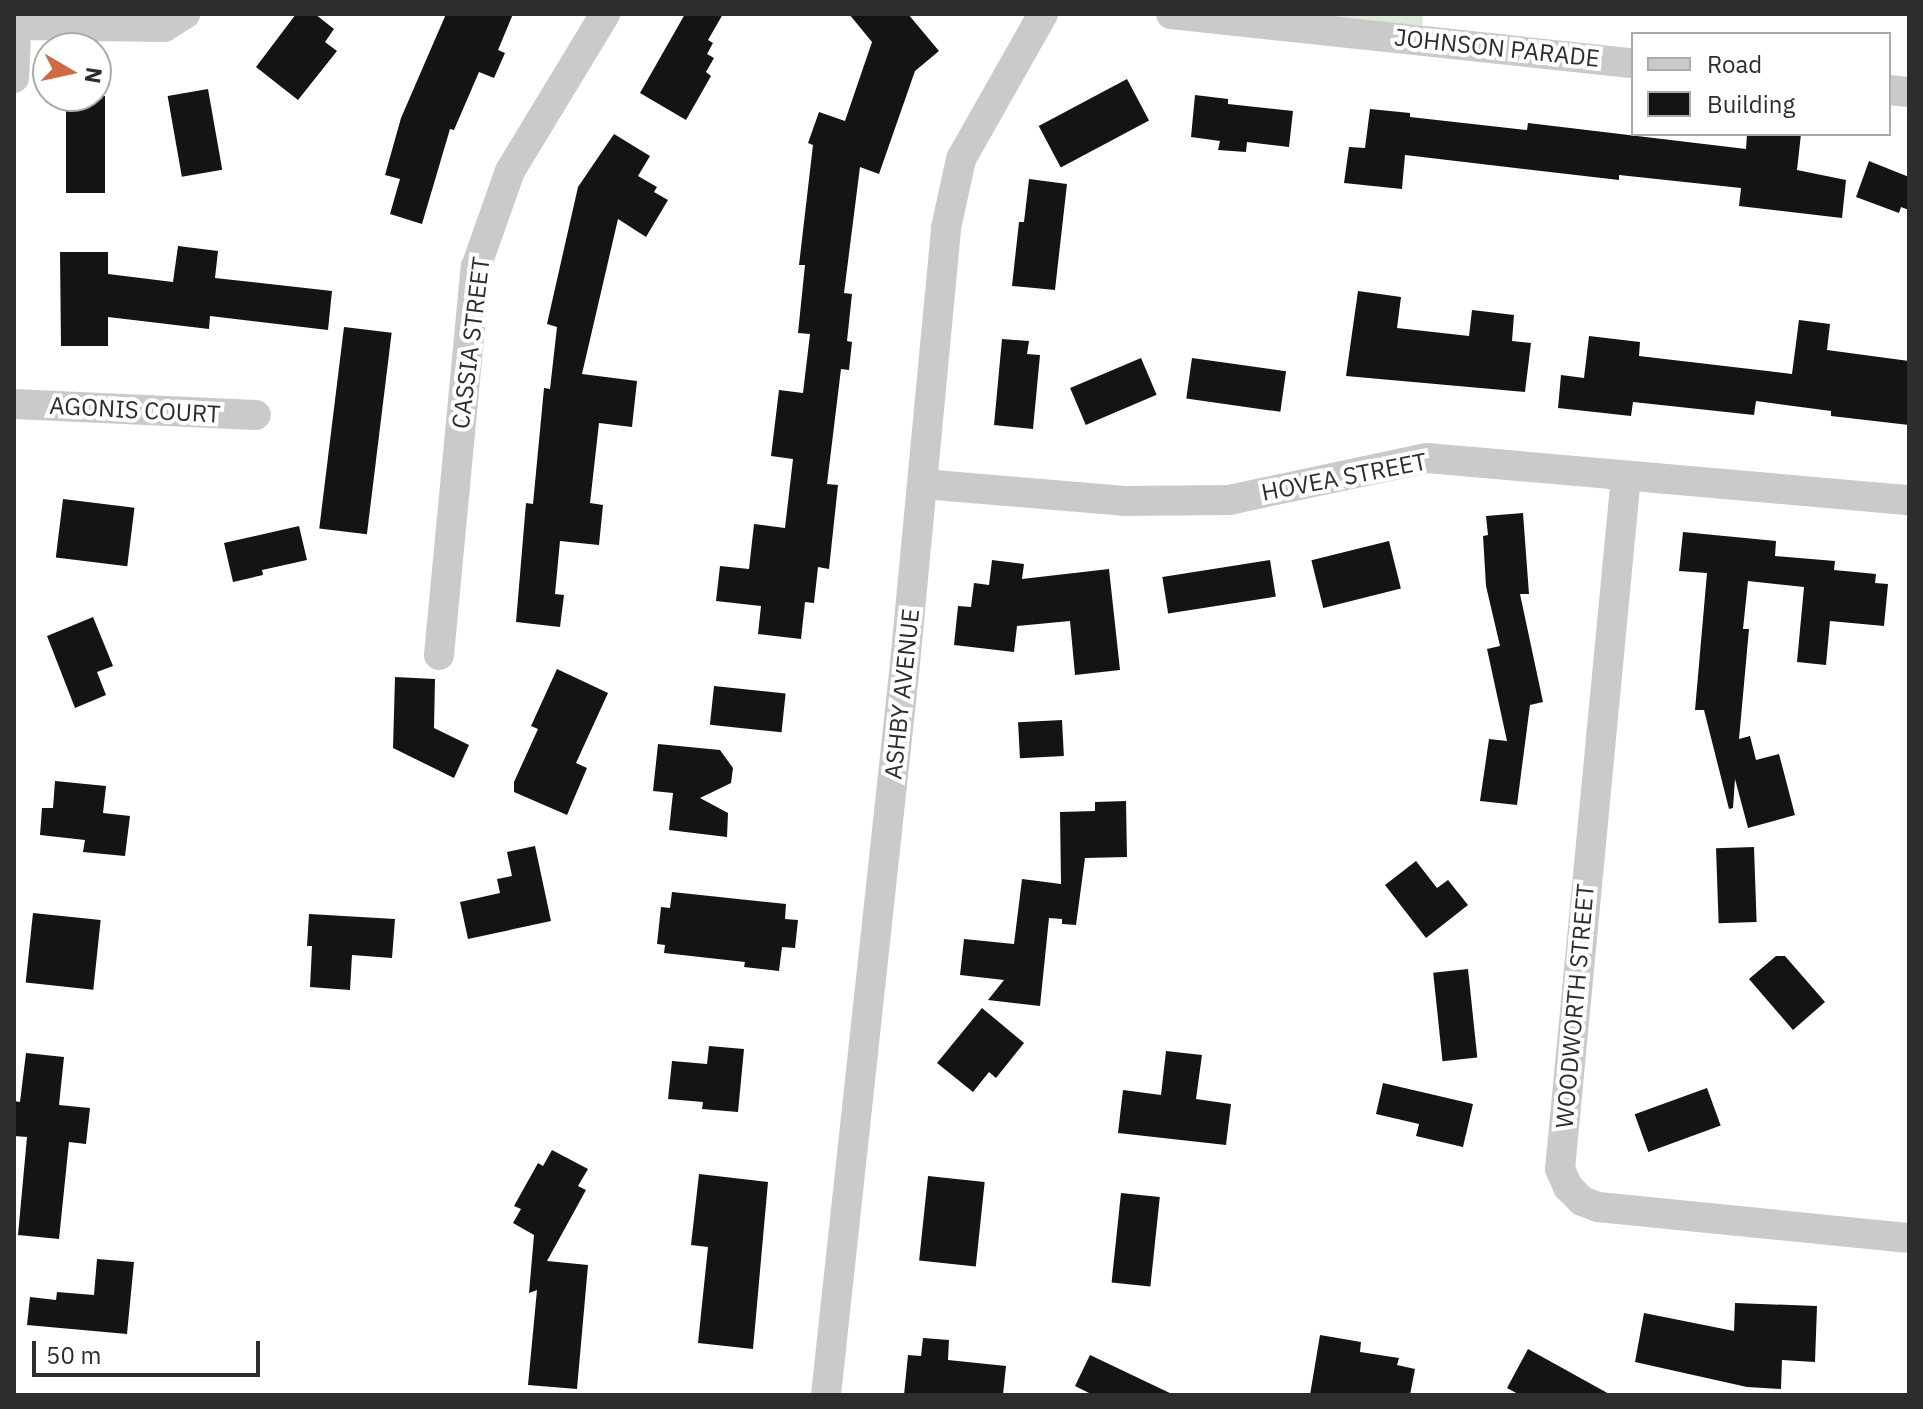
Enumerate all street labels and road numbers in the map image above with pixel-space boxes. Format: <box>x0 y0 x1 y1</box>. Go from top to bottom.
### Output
street label: JOHNSON PARADE <box>1393 23 1601 73</box>
street label: CASSIA STREET <box>446 255 496 431</box>
street label: AGONIS COURT <box>49 391 221 429</box>
street label: HOVEA STREET <box>1259 447 1429 507</box>
street label: ASHBY AVENUE <box>879 607 925 781</box>
street label: WOODWORTH STREET <box>1550 883 1600 1129</box>

